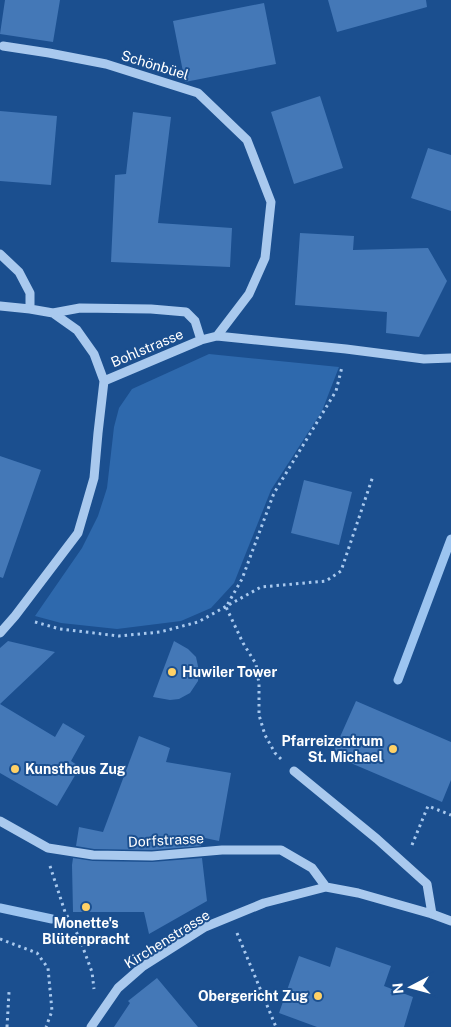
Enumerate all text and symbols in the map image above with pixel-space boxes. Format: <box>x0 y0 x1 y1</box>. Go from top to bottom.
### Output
street label: Schönbüel <box>119 47 191 83</box>
street label: Bohlstrasse <box>109 326 186 370</box>
place label: Huwiler Tower <box>182 664 277 680</box>
marker: Huwiler Tower <box>166 666 178 678</box>
place label: Pfarreizentrum St. Michael <box>281 733 383 765</box>
marker: Pfarreizentrum St. Michael <box>387 743 399 755</box>
place label: Kunsthaus Zug <box>25 761 126 777</box>
marker: Kunsthaus Zug <box>9 763 21 775</box>
street label: Dorfstrasse <box>128 830 204 850</box>
marker: Monette's Blütenpracht <box>80 901 92 913</box>
street label: Kirchenstrasse <box>121 906 213 972</box>
place label: Monette's Blütenpracht <box>42 915 130 947</box>
north arrow <box>386 962 436 1012</box>
text: N <box>390 982 407 995</box>
place label: Obergericht Zug <box>198 988 308 1004</box>
marker: Obergericht Zug <box>312 990 324 1002</box>

